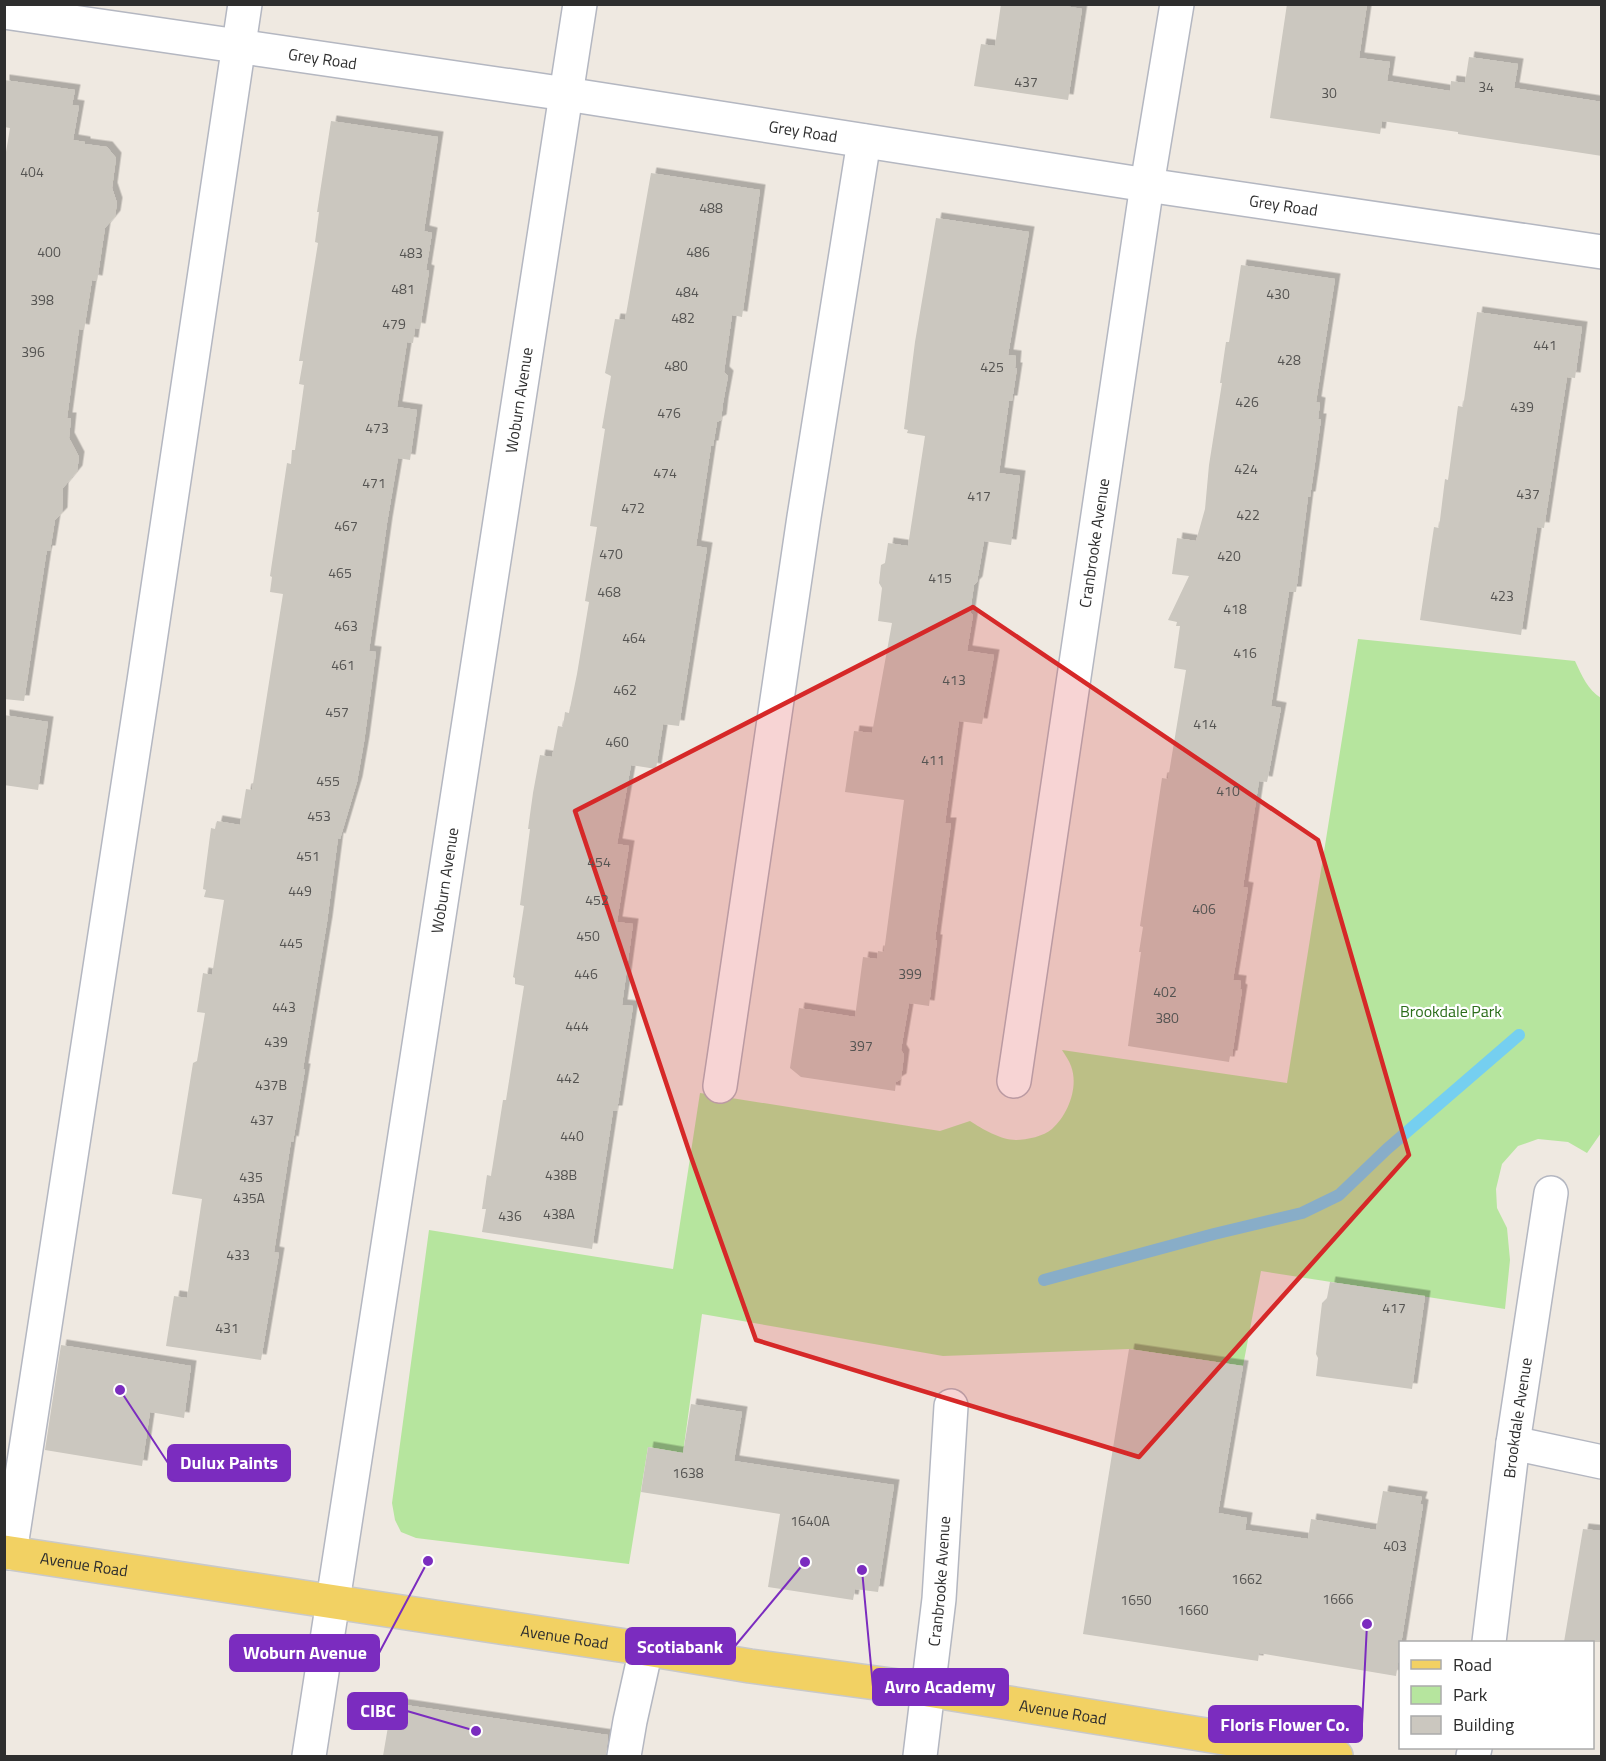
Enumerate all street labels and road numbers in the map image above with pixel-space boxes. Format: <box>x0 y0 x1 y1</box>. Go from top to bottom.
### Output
street label: Grey Road <box>287 42 359 75</box>
street label: Grey Road <box>767 114 839 148</box>
street label: Grey Road <box>1248 188 1319 222</box>
street label: Woburn Avenue <box>499 345 539 455</box>
street label: Cranbrooke Avenue <box>1072 476 1115 609</box>
street label: Woburn Avenue <box>424 826 464 935</box>
street label: Brookdale Avenue <box>1497 1356 1538 1479</box>
street label: Cranbrooke Avenue <box>921 1515 956 1648</box>
street label: Avenue Road <box>39 1546 130 1583</box>
street label: Avenue Road <box>519 1618 610 1655</box>
street label: Avenue Road <box>1017 1693 1108 1731</box>

